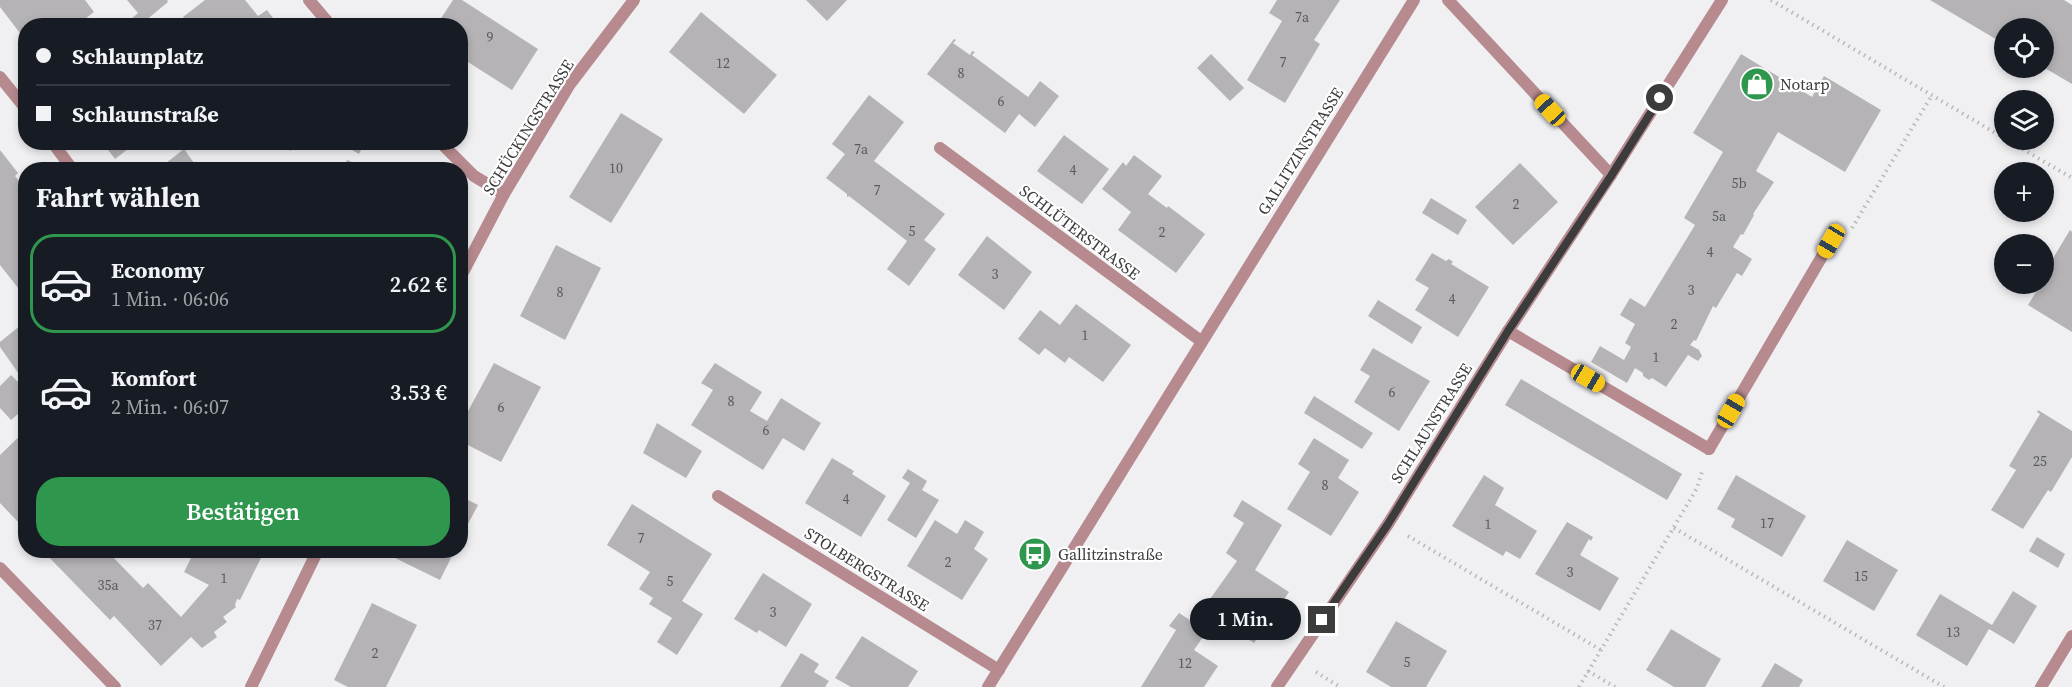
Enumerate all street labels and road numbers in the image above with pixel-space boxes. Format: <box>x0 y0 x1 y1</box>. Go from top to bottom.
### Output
street label: SCHÜCKINGSTRASSE <box>477 55 579 199</box>
street label: GALLITZINSTRASSE <box>1252 83 1348 219</box>
street label: SCHLÜTERSTRASSE <box>1015 179 1145 285</box>
street label: SCHLAUNSTRASSE <box>1385 359 1477 487</box>
street label: STOLBERGSTRASSE <box>801 522 934 616</box>

